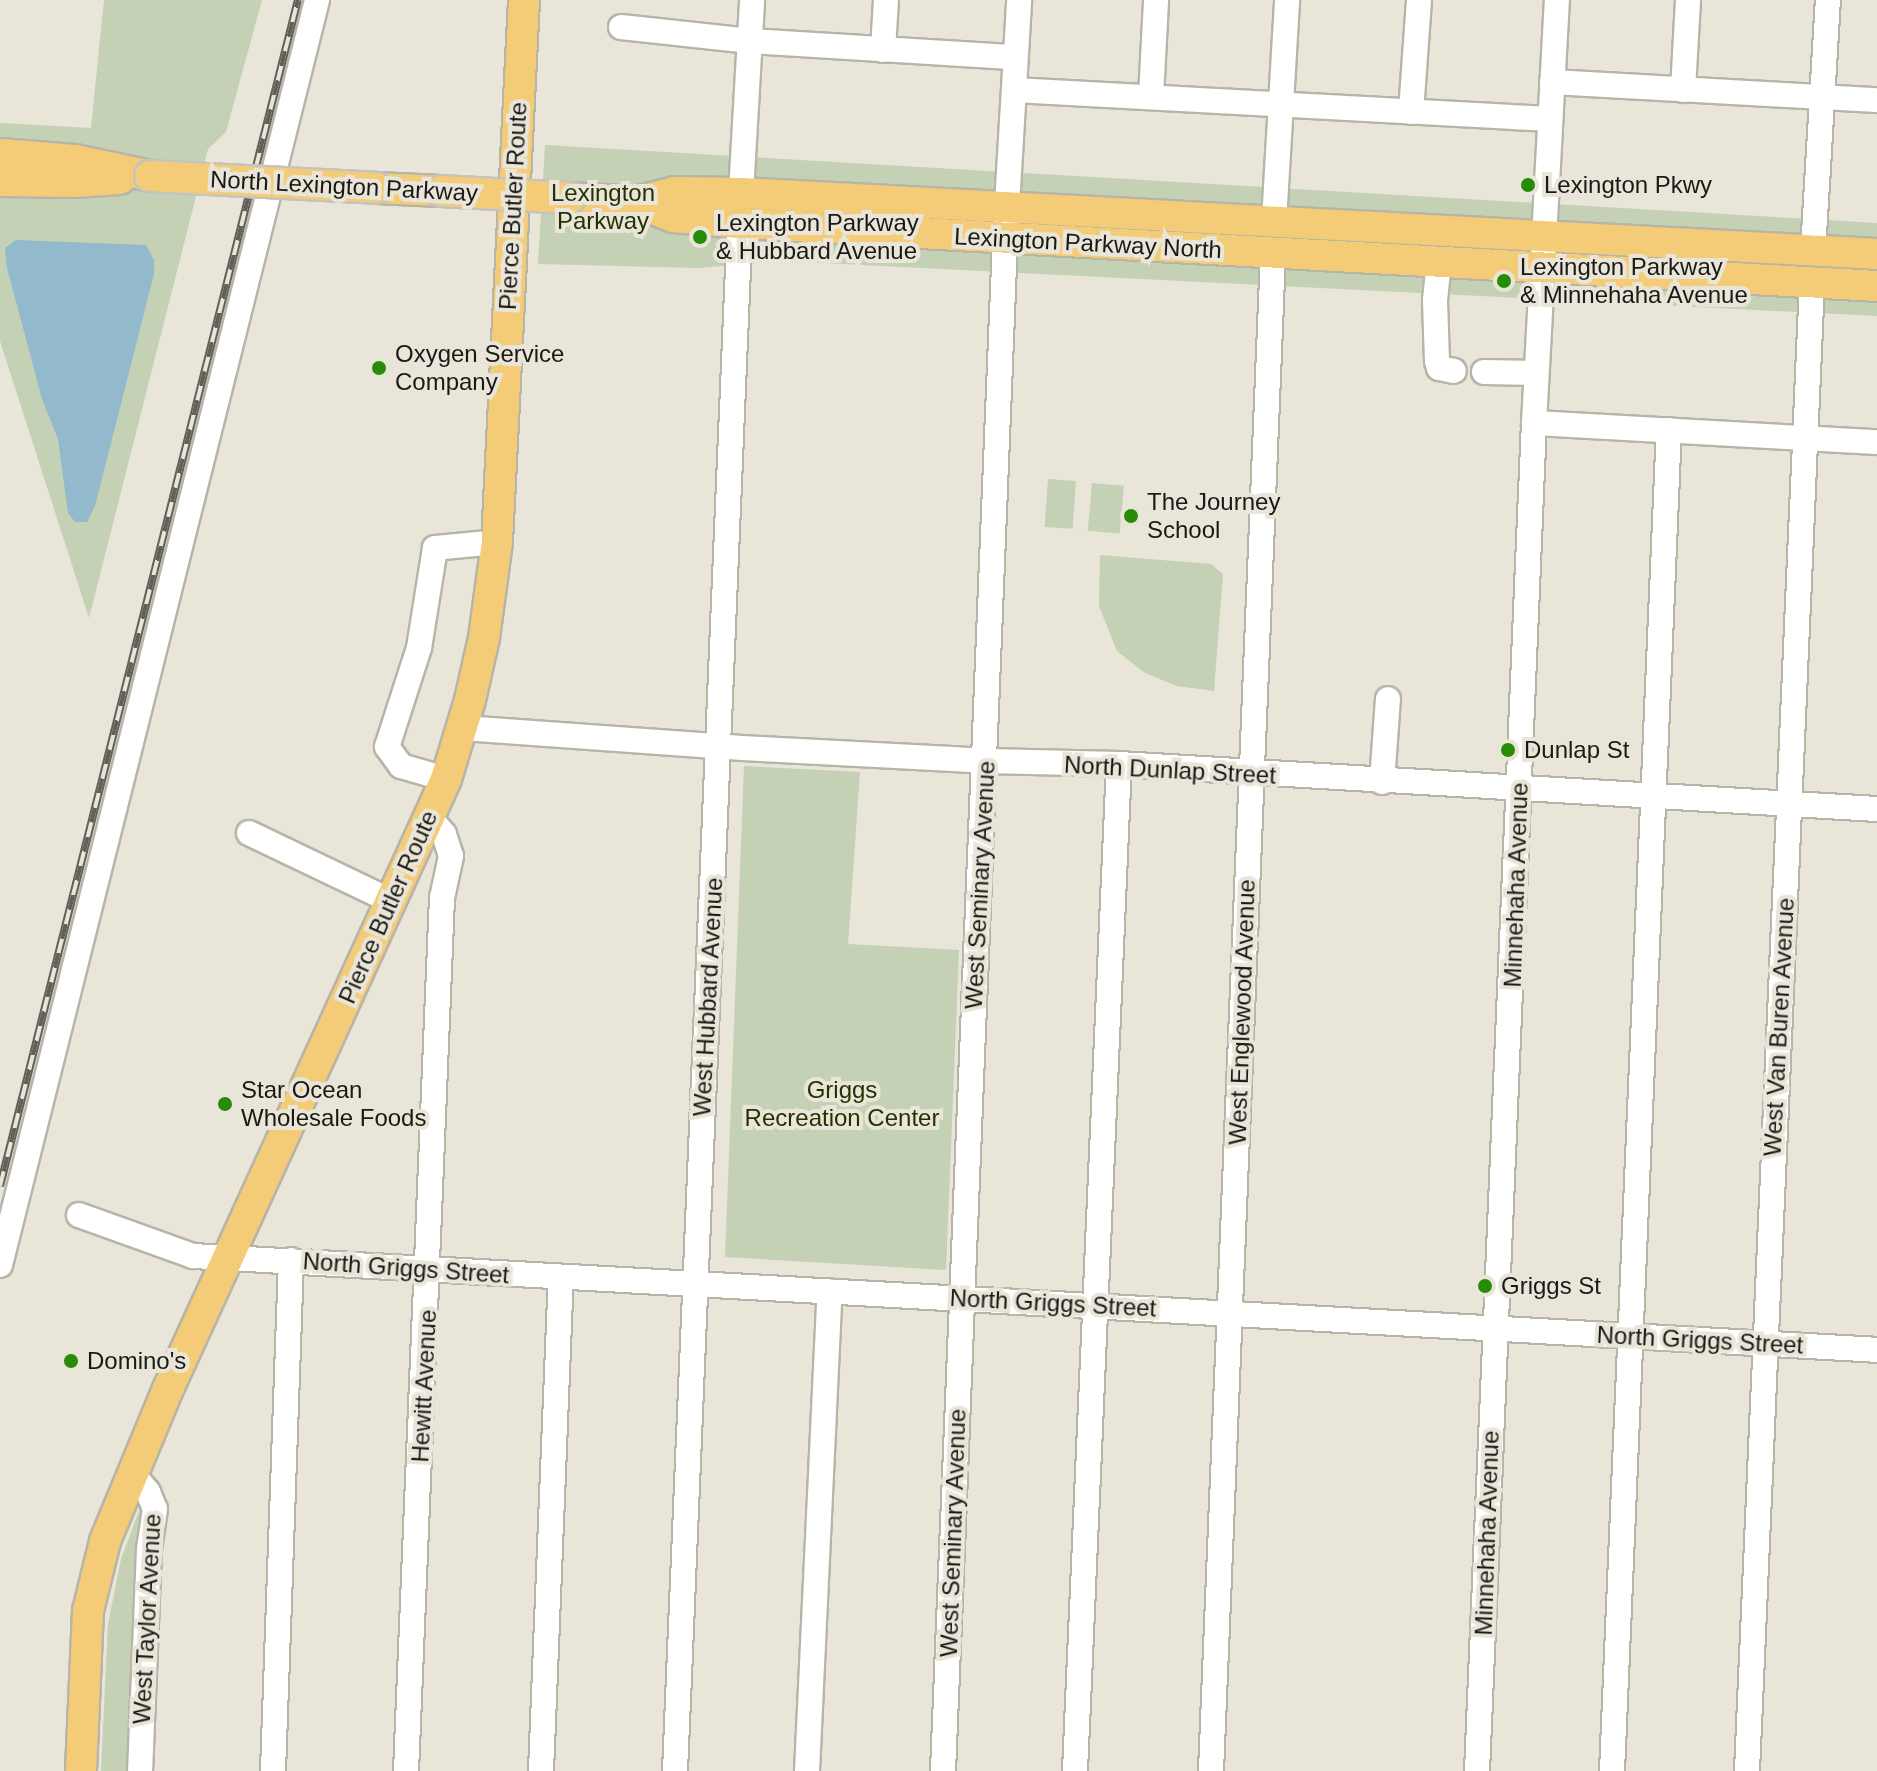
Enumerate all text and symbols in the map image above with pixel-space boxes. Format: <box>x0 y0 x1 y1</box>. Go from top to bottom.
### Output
street label: Pierce Butler Route <box>493 101 533 311</box>
street label: North Lexington Parkway <box>209 165 479 207</box>
place label: Lexington Pkwy <box>1544 171 1712 199</box>
marker: Lexington Pkwy <box>1519 176 1537 194</box>
park label: Lexington Parkway <box>551 179 655 235</box>
place label: Lexington Parkway & Hubbard Avenue <box>716 209 919 265</box>
street label: Lexington Parkway North <box>953 222 1223 264</box>
marker: Lexington Parkway & Hubbard Avenue <box>691 228 709 246</box>
place label: Lexington Parkway & Minnehaha Avenue <box>1520 253 1749 309</box>
marker: Lexington Parkway & Minnehaha Avenue <box>1495 272 1513 290</box>
place label: Oxygen Service Company <box>395 340 564 396</box>
marker: Oxygen Service Company <box>370 359 388 377</box>
place label: The Journey School <box>1147 488 1280 544</box>
marker: The Journey School <box>1122 507 1140 525</box>
place label: Dunlap St <box>1524 736 1629 764</box>
marker: Dunlap St <box>1499 741 1517 759</box>
street label: North Dunlap Street <box>1063 750 1277 790</box>
street label: West Seminary Avenue <box>959 759 1001 1011</box>
street label: Minnehaha Avenue <box>1498 781 1534 989</box>
street label: Pierce Butler Route <box>333 806 443 1008</box>
street label: West Hubbard Avenue <box>687 876 729 1118</box>
street label: West Englewood Avenue <box>1223 878 1261 1146</box>
street label: West Van Buren Avenue <box>1758 896 1800 1158</box>
place label: Star Ocean Wholesale Foods <box>241 1076 426 1132</box>
park label: Griggs Recreation Center <box>745 1076 939 1132</box>
marker: Star Ocean Wholesale Foods <box>216 1095 234 1113</box>
street label: North Griggs Street <box>302 1246 510 1290</box>
place label: Griggs St <box>1501 1272 1601 1300</box>
marker: Griggs St <box>1476 1277 1494 1295</box>
street label: North Griggs Street <box>949 1283 1157 1323</box>
street label: Hewitt Avenue <box>406 1308 442 1464</box>
street label: North Griggs Street <box>1596 1320 1804 1360</box>
place label: Domino's <box>87 1347 186 1375</box>
marker: Domino's <box>62 1352 80 1370</box>
street label: West Seminary Avenue <box>934 1408 972 1658</box>
street label: Minnehaha Avenue <box>1469 1429 1505 1637</box>
street label: West Taylor Avenue <box>127 1512 167 1726</box>

